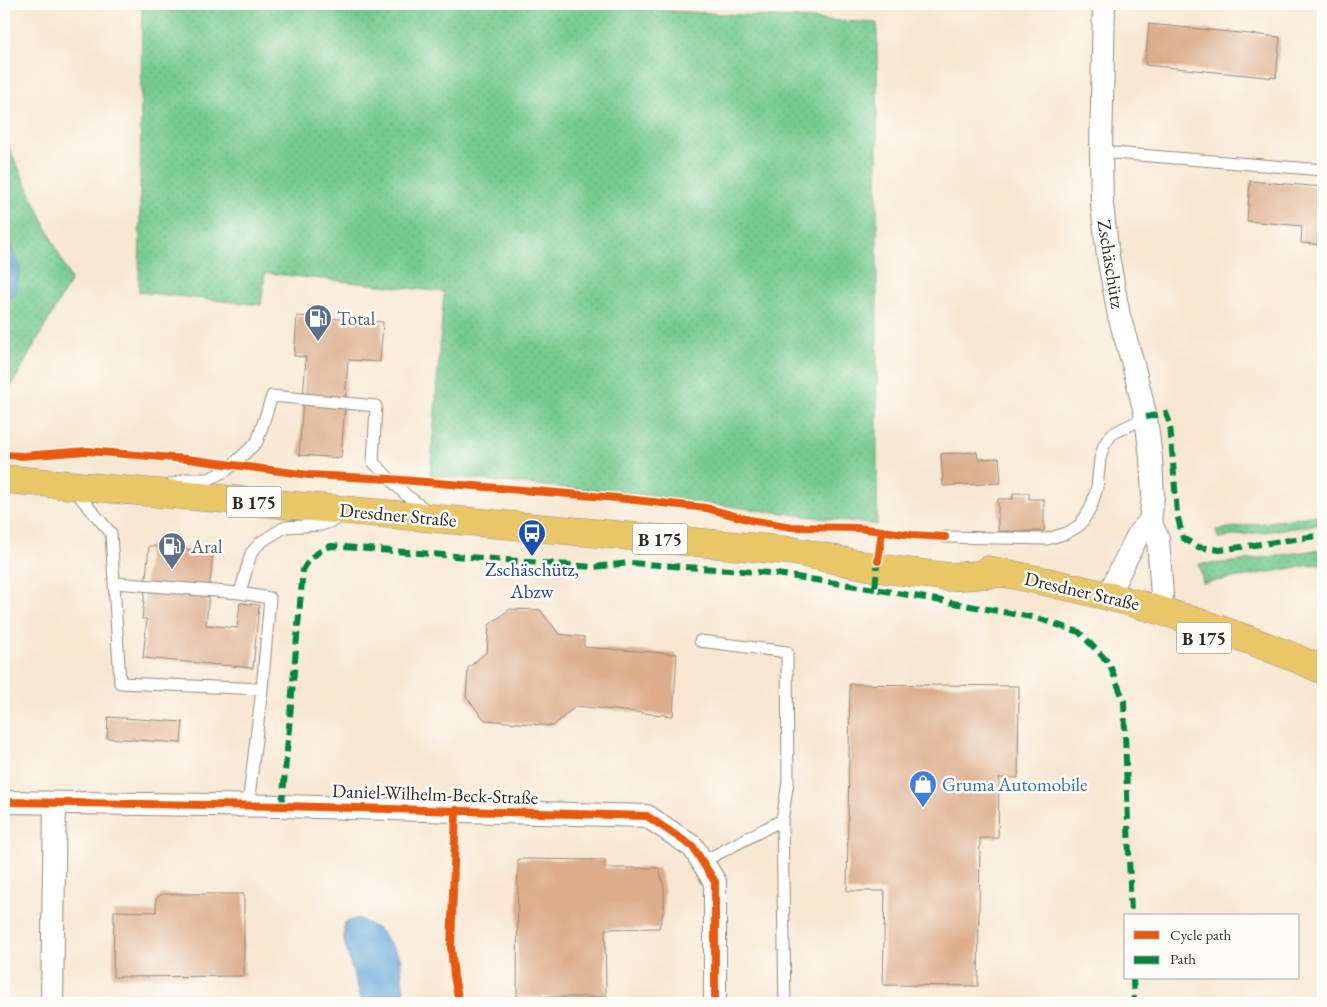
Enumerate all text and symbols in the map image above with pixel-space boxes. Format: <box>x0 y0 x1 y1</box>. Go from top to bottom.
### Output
street label: Zschäschütz <box>1092 218 1130 311</box>
fuel station icon: Total <box>303 303 333 342</box>
place label: Total <box>337 306 376 331</box>
road number: B 175 <box>226 487 282 518</box>
street label: Dresdner Straße <box>339 497 457 533</box>
bus stop icon: Zschäschütz, Abzw <box>517 518 547 557</box>
road number: B 175 <box>632 524 688 554</box>
fuel station icon: Aral <box>157 531 187 570</box>
place label: Aral <box>190 534 223 559</box>
place label: Zschäschütz, Abzw <box>485 557 579 604</box>
street label: Dresdner Straße <box>1022 566 1142 616</box>
road number: B 175 <box>1176 622 1232 654</box>
shop icon: Gruma Automobile <box>908 769 938 808</box>
place label: Gruma Automobile <box>942 772 1088 797</box>
street label: Daniel-Wilhelm-Beck-Straße <box>331 778 539 810</box>
legend <box>1124 914 1300 980</box>
text: Cycle path <box>1170 925 1232 944</box>
text: Path <box>1170 949 1196 968</box>

